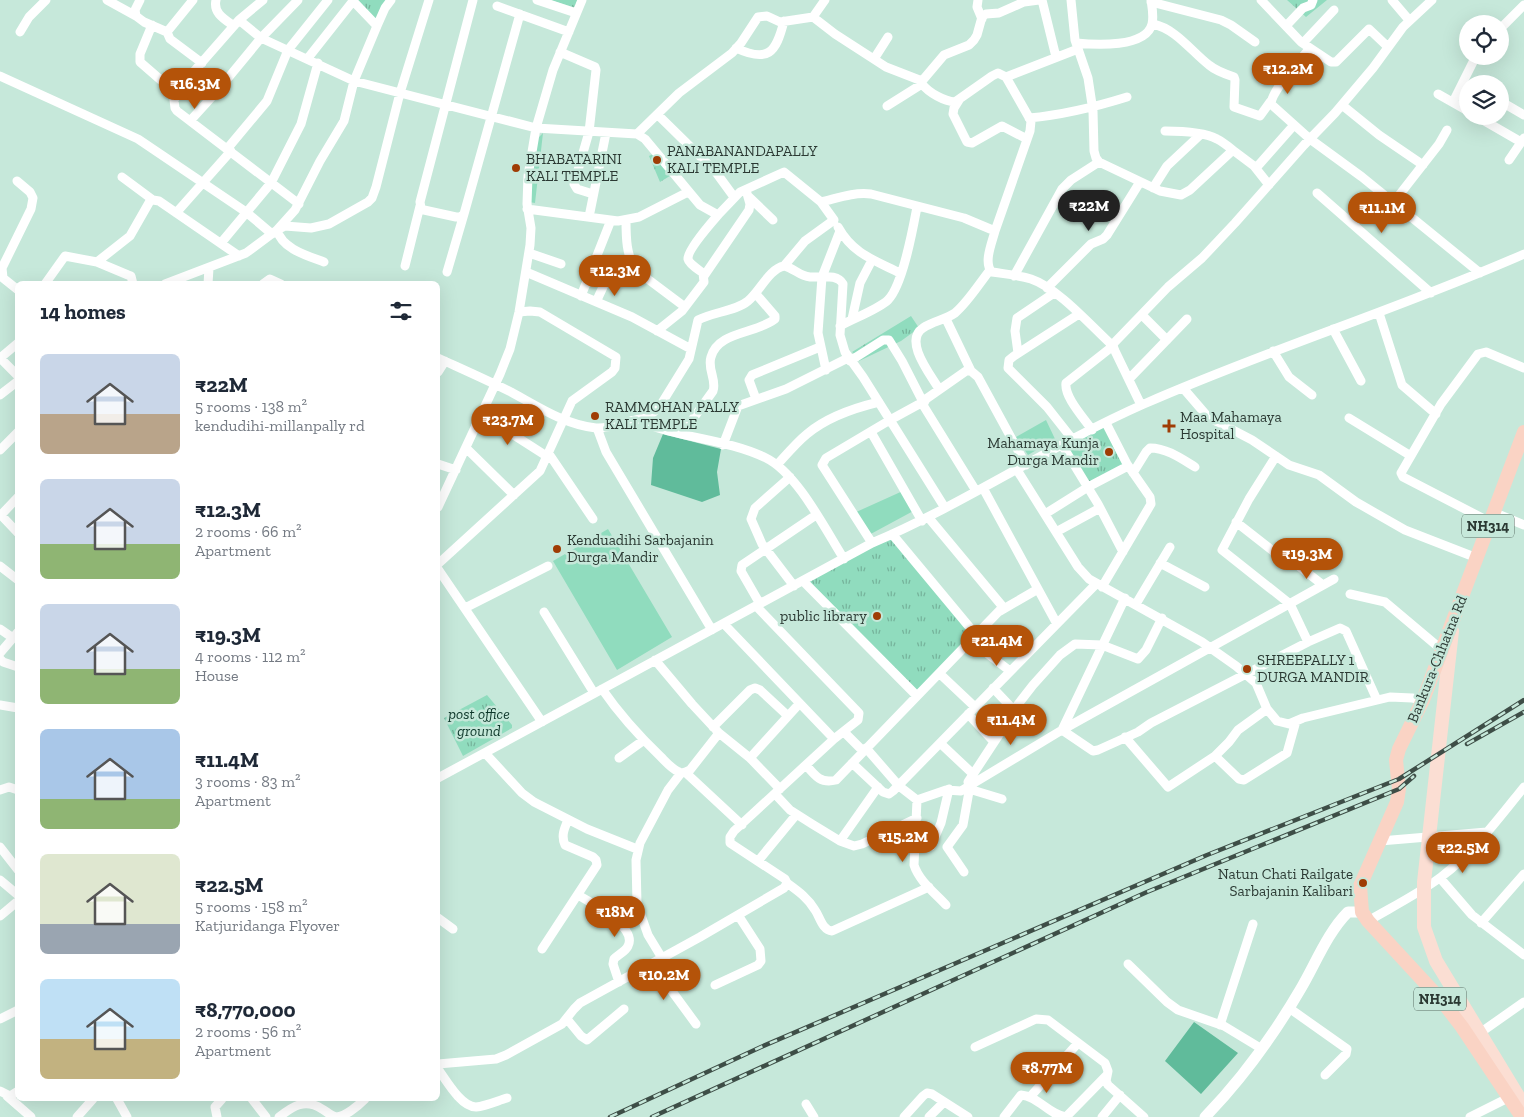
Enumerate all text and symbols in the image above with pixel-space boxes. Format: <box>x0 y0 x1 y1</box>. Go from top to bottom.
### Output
map controls <box>1459 15 1509 125</box>
button: locate <box>1459 15 1509 65</box>
pin: ₹12.2M <box>1247 52 1329 95</box>
text: ₹12.2M <box>1263 59 1313 78</box>
pin: ₹16.3M <box>154 68 236 110</box>
text: ₹16.3M <box>170 74 220 93</box>
button: layers <box>1459 75 1509 125</box>
place label: PANABANANDAPALLY KALI TEMPLE <box>667 142 818 177</box>
place label: BHABATARINI KALI TEMPLE <box>526 150 622 185</box>
marker: PANABANANDAPALLY KALI TEMPLE <box>651 154 663 166</box>
marker: BHABATARINI KALI TEMPLE <box>510 162 522 174</box>
pin: ₹22M <box>1059 190 1119 232</box>
pin: ₹11.1M <box>1341 192 1423 234</box>
text: ₹22M <box>1069 196 1109 215</box>
text: ₹11.1M <box>1359 198 1405 217</box>
pin: ₹12.3M <box>574 254 656 297</box>
text: ₹12.3M <box>590 261 640 280</box>
icon: filters <box>387 297 415 325</box>
text: 14 homes <box>40 299 126 324</box>
text: ₹22M <box>195 372 248 397</box>
icon: home <box>80 374 140 434</box>
text: 5 rooms · 138 m² <box>195 397 307 416</box>
place label: RAMMOHAN PALLY KALI TEMPLE <box>605 398 740 433</box>
pin: ₹23.7M <box>467 404 549 446</box>
place label: Maa Mahamaya Hospital <box>1180 408 1282 443</box>
text: ₹23.7M <box>482 410 534 429</box>
marker: RAMMOHAN PALLY KALI TEMPLE <box>589 410 601 422</box>
text: kendudihi-millanpally rd <box>195 416 365 435</box>
marker: Maa Mahamaya Hospital <box>1162 419 1176 433</box>
place label: Mahamaya Kunja Durga Mandir <box>987 434 1099 469</box>
marker: Mahamaya Kunja Durga Mandir <box>1103 446 1115 458</box>
text: ₹12.3M <box>195 497 261 522</box>
icon: home <box>80 499 140 559</box>
road number: NH314 <box>1462 514 1514 538</box>
text: 2 rooms · 66 m² <box>195 522 302 541</box>
place label: Kenduadihi Sarbajanin Durga Mandir <box>567 531 714 566</box>
pin: ₹19.3M <box>1266 538 1348 580</box>
text: Apartment <box>195 541 271 560</box>
marker: Kenduadihi Sarbajanin Durga Mandir <box>551 543 563 555</box>
text: ₹19.3M <box>1282 544 1332 563</box>
street label: Bankura-Chhatna Rd <box>1403 592 1471 725</box>
place label: public library <box>780 607 867 625</box>
marker: public library <box>871 610 883 622</box>
text: ₹19.3M <box>195 622 261 647</box>
icon: home <box>80 624 140 684</box>
pin: ₹21.4M <box>956 624 1038 667</box>
text: ₹21.4M <box>972 631 1022 650</box>
text: 4 rooms · 112 m² <box>195 647 306 666</box>
place label: SHREEPALLY 1 DURGA MANDIR <box>1257 651 1369 686</box>
marker: SHREEPALLY 1 DURGA MANDIR <box>1241 663 1253 675</box>
text: House <box>195 666 238 685</box>
pin: ₹11.4M <box>970 704 1052 746</box>
park label: post office ground <box>447 705 510 740</box>
text: ₹11.4M <box>987 710 1035 729</box>
text: ₹11.4M <box>195 747 259 772</box>
icon: home <box>80 749 140 809</box>
text: 3 rooms · 83 m² <box>195 772 301 791</box>
text: Apartment <box>195 791 271 810</box>
pin: ₹15.2M <box>862 820 944 863</box>
text: ₹15.2M <box>878 827 928 846</box>
pin: ₹22.5M <box>1422 832 1504 874</box>
text: ₹22.5M <box>1437 838 1489 857</box>
place label: Natun Chati Railgate Sarbajanin Kalibari <box>1218 865 1353 900</box>
text: ₹22.5M <box>195 872 264 897</box>
icon: home <box>80 874 140 934</box>
marker: Natun Chati Railgate Sarbajanin Kalibari <box>1357 877 1369 889</box>
pin: ₹18M <box>585 896 645 938</box>
text: 5 rooms · 158 m² <box>195 897 308 916</box>
text: ₹18M <box>596 902 634 921</box>
text: Katjuridanga Flyover <box>195 916 340 935</box>
pin: ₹10.2M <box>623 958 705 1001</box>
text: ₹10.2M <box>639 965 689 984</box>
road number: NH314 <box>1414 988 1466 1011</box>
text: ₹8,770,000 <box>195 997 296 1022</box>
icon: home <box>80 999 140 1059</box>
text: 2 rooms · 56 m² <box>195 1022 301 1041</box>
text: Apartment <box>195 1041 271 1060</box>
pin: ₹8.77M <box>1006 1052 1088 1094</box>
text: ₹8.77M <box>1022 1058 1072 1077</box>

